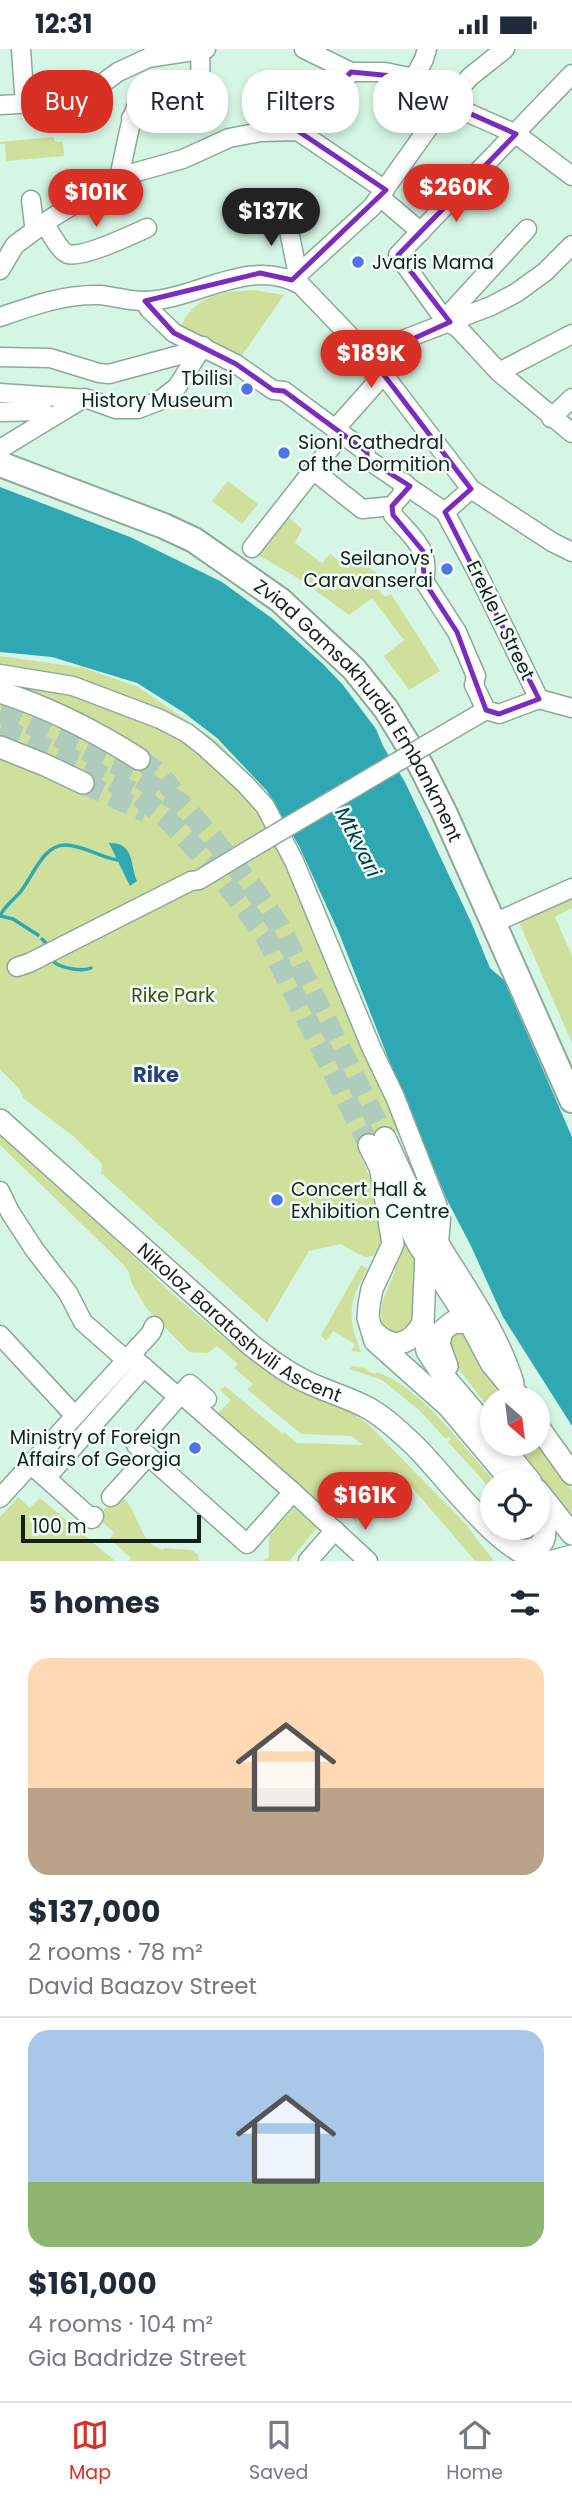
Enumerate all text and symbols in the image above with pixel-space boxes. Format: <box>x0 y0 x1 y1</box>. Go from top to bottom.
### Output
text: 12:31 <box>35 6 93 42</box>
chip: Buy <box>21 70 113 133</box>
chip: Rent <box>127 70 228 133</box>
chip: Filters <box>242 70 359 133</box>
chip: New <box>373 70 473 133</box>
pin: $260K <box>407 165 505 224</box>
pin: $101K <box>47 169 145 229</box>
text: $260K <box>419 171 493 203</box>
text: $101K <box>64 176 128 208</box>
pin: $137K <box>222 189 320 248</box>
text: $137K <box>238 195 304 227</box>
place label: Jvaris Mama <box>372 249 494 276</box>
marker: Jvaris Mama <box>350 254 366 270</box>
pin: $189K <box>322 331 420 390</box>
text: $189K <box>337 337 405 369</box>
place label: Tbilisi History Museum <box>81 365 233 414</box>
marker: Tbilisi History Museum <box>239 381 255 397</box>
place label: Sioni Cathedral of the Dormition <box>298 429 450 478</box>
marker: Sioni Cathedral of the Dormition <box>276 445 292 461</box>
place label: Seilanovs' Caravanserai <box>304 545 433 594</box>
street label: Erekle II Street <box>460 556 541 685</box>
marker: Seilanovs' Caravanserai <box>439 561 455 577</box>
street label: Zviad Gamsakhurdia Embankment <box>249 573 469 846</box>
water label: Mtkvari <box>328 802 389 883</box>
park label: Rike Park <box>131 982 215 1009</box>
district label: Rike <box>133 1060 179 1089</box>
place label: Concert Hall & Exhibition Centre <box>291 1176 450 1225</box>
marker: Concert Hall & Exhibition Centre <box>269 1192 285 1208</box>
street label: Nikoloz Baratashvili Ascent <box>131 1237 346 1409</box>
north arrow <box>480 1386 550 1456</box>
map controls <box>480 1386 550 1540</box>
place label: Ministry of Foreign Affairs of Georgia <box>10 1424 181 1473</box>
marker: Ministry of Foreign Affairs of Georgia <box>187 1440 203 1456</box>
button: locate <box>480 1470 550 1540</box>
pin: $161K <box>316 1473 414 1532</box>
text: $161K <box>333 1479 397 1511</box>
scale bar <box>21 1512 201 1544</box>
text: 100 m <box>32 1513 87 1540</box>
text: 5 homes <box>28 1581 160 1624</box>
icon: filters <box>506 1584 544 1622</box>
icon: home <box>223 1704 349 1830</box>
text: $137,000 <box>28 1890 161 1933</box>
text: 2 rooms · 78 m² <box>28 1936 203 1968</box>
text: David Baazov Street <box>28 1970 257 2002</box>
icon: home <box>223 2076 349 2202</box>
text: $161,000 <box>28 2262 157 2305</box>
text: 4 rooms · 104 m² <box>28 2308 213 2340</box>
text: Gia Badridze Street <box>28 2342 246 2374</box>
tab: Map <box>69 2416 111 2487</box>
tab: Saved <box>249 2416 308 2487</box>
tab: Home <box>446 2416 503 2487</box>

